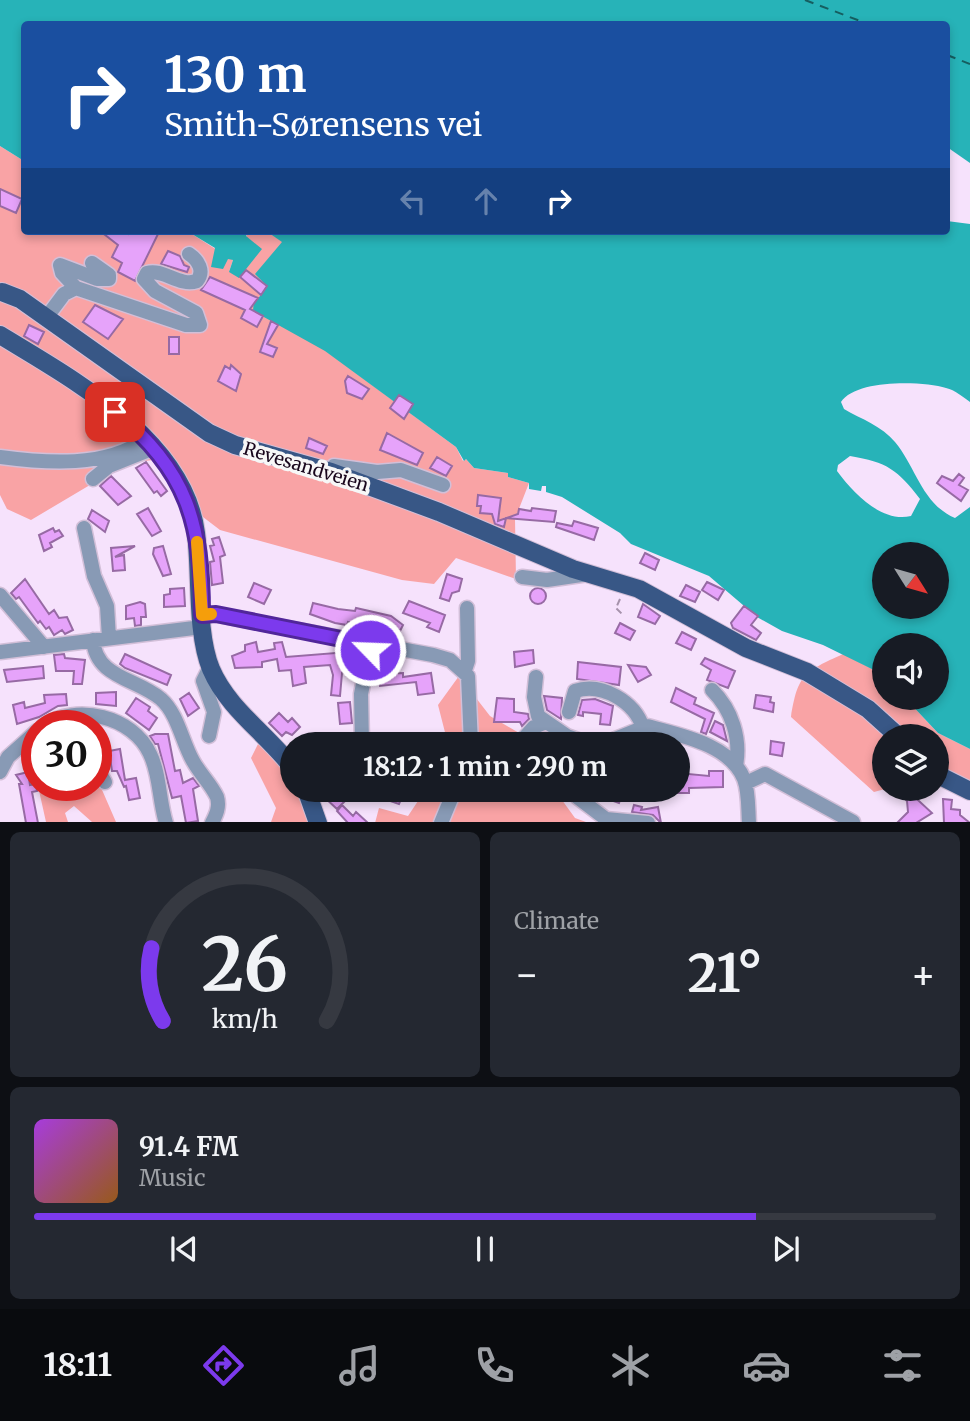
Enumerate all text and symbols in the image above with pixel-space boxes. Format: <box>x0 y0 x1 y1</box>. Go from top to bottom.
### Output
text: 130 m <box>164 44 307 105</box>
icon: right <box>49 49 140 140</box>
text: Smith-Sørensens vei <box>164 105 482 145</box>
icon: left <box>394 182 432 220</box>
icon: ahead <box>467 182 505 220</box>
icon: right <box>540 182 578 220</box>
pin <box>85 382 145 442</box>
icon: arrive <box>96 393 134 431</box>
street label: Revesandveien <box>241 437 372 496</box>
north arrow <box>872 542 948 620</box>
map controls <box>872 542 949 801</box>
position arrow <box>333 613 407 687</box>
button: sound <box>872 633 949 710</box>
speed limit sign: 30 <box>21 710 112 801</box>
button: layers <box>872 724 949 801</box>
text: 18:12 · 1 min · 290 m <box>363 750 607 783</box>
text: Climate <box>514 906 599 935</box>
text: 26 <box>202 919 288 1011</box>
text: 21° <box>687 941 763 1006</box>
text: − <box>514 951 539 998</box>
text: + <box>911 951 936 998</box>
text: km/h <box>212 1002 278 1034</box>
text: 91.4 FM <box>139 1130 238 1163</box>
text: Music <box>139 1163 206 1192</box>
icon: previous <box>165 1230 203 1268</box>
icon: pause <box>466 1230 504 1268</box>
icon: next <box>767 1230 805 1268</box>
icon: directions <box>199 1341 248 1390</box>
icon: music <box>335 1341 384 1390</box>
icon: phone <box>470 1341 519 1390</box>
icon: climate <box>606 1341 655 1390</box>
icon: car <box>742 1341 791 1390</box>
icon: filters <box>878 1341 927 1390</box>
text: 18:11 <box>43 1345 112 1385</box>

